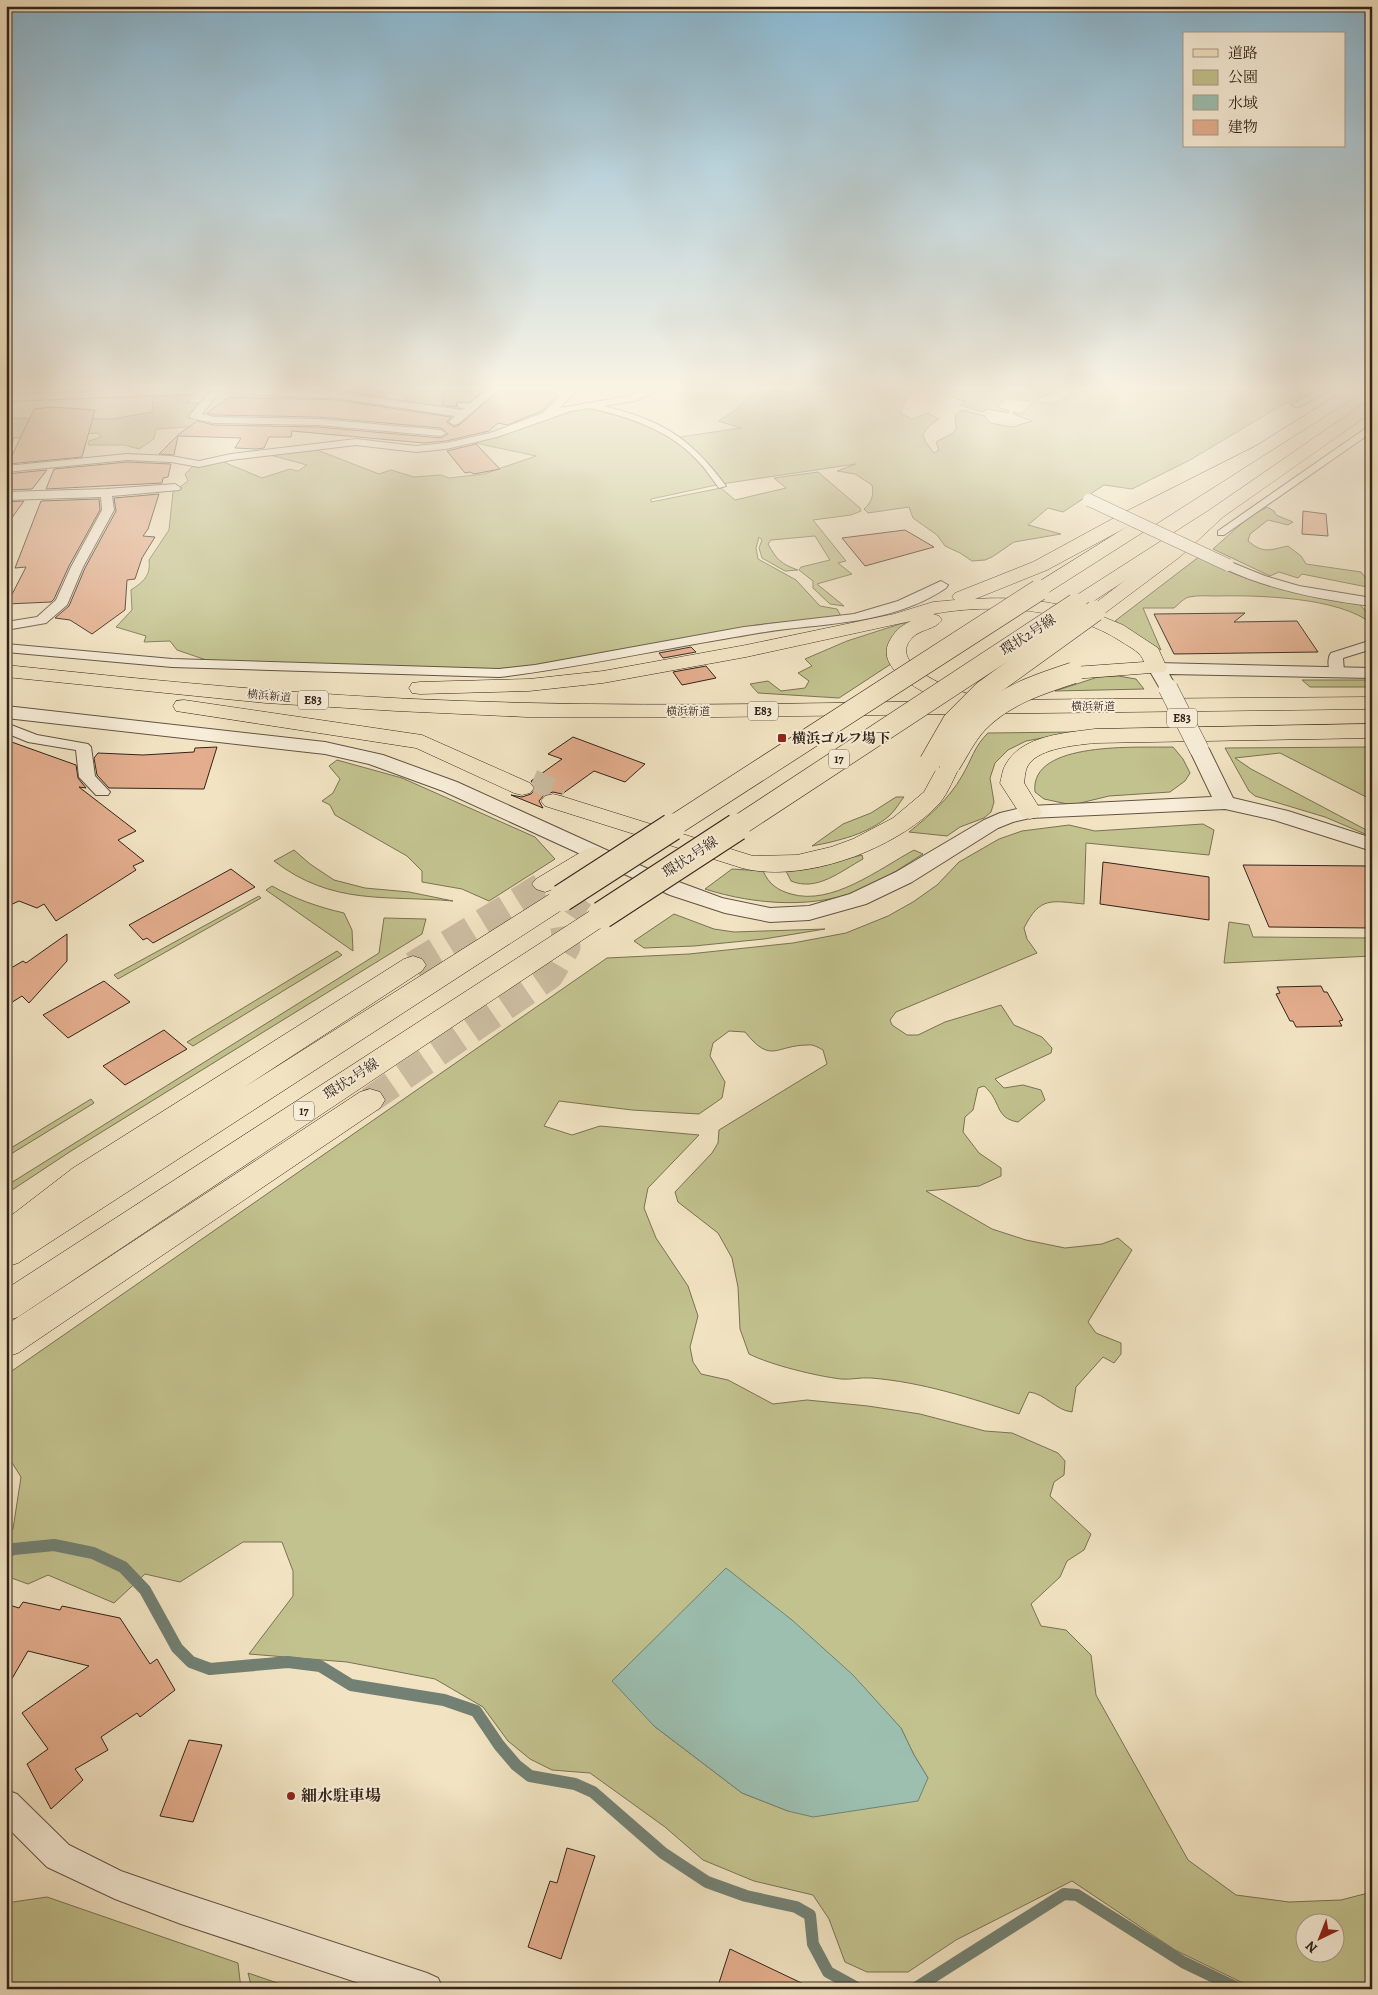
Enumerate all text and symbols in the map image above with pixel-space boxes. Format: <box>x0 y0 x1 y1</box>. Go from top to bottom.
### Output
legend <box>1183 32 1346 148</box>
text: 道路 <box>1228 43 1258 63</box>
text: 公園 <box>1228 67 1258 87</box>
text: 水域 <box>1228 93 1258 113</box>
text: 建物 <box>1228 117 1258 137</box>
street label: 環状2号線 <box>997 610 1059 660</box>
street label: 横浜新道 <box>246 687 292 705</box>
road number: E83 <box>298 690 328 710</box>
street label: 横浜新道 <box>1071 699 1115 714</box>
road number: E83 <box>748 701 778 720</box>
street label: 横浜新道 <box>666 704 710 719</box>
road number: E83 <box>1167 708 1197 728</box>
place label: 横浜ゴルフ場下 <box>792 729 890 748</box>
marker: 横浜ゴルフ場下 <box>776 732 788 744</box>
road number: 17 <box>829 750 849 769</box>
street label: 環状2号線 <box>659 832 721 882</box>
street label: 環状2号線 <box>320 1054 382 1104</box>
road number: 17 <box>294 1102 314 1120</box>
place label: 細水駐車場 <box>301 1785 381 1807</box>
marker: 細水駐車場 <box>285 1790 297 1802</box>
north arrow <box>1296 1912 1346 1962</box>
text: N <box>1301 1937 1322 1958</box>

